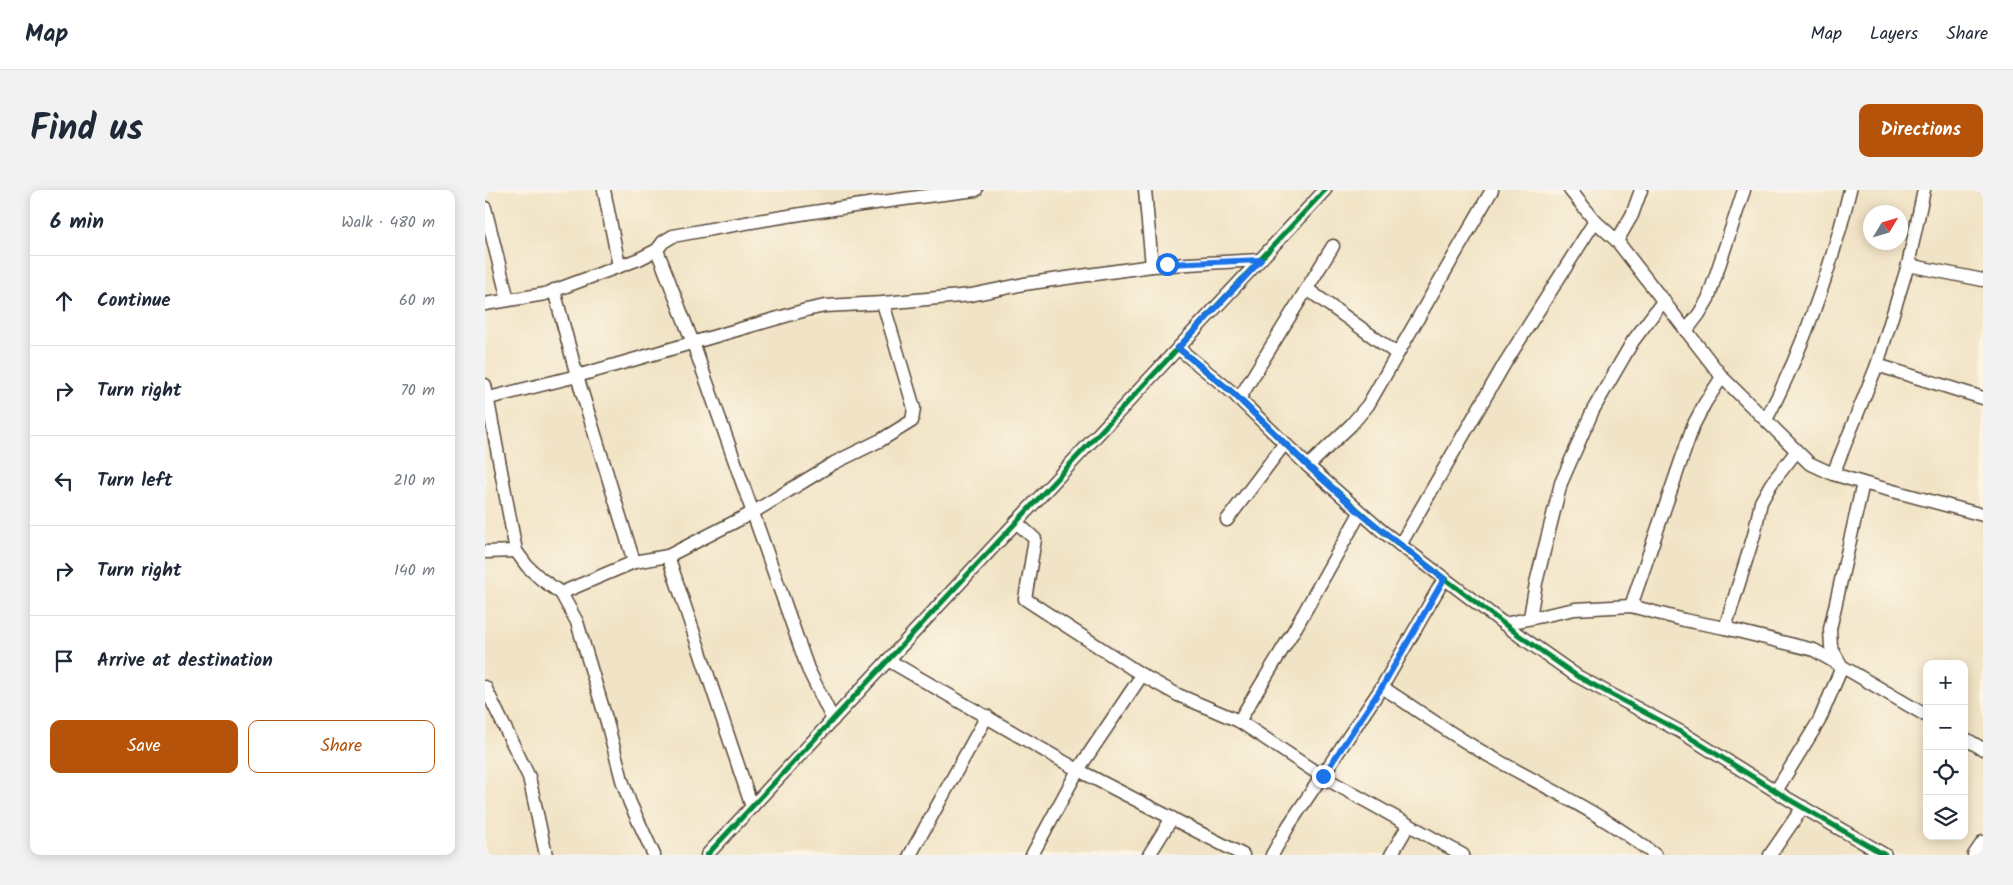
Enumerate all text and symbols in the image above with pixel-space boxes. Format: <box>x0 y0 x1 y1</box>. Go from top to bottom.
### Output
text: Map <box>25 15 68 54</box>
text: Map <box>1811 20 1842 49</box>
text: Layers <box>1870 20 1918 49</box>
text: Share <box>1946 20 1988 49</box>
text: Find us <box>30 102 143 158</box>
button: Directions <box>1859 104 1983 157</box>
north arrow <box>1863 205 1908 250</box>
text: 6 min <box>50 206 104 239</box>
text: Walk · 480 m <box>341 210 435 235</box>
route start <box>1156 253 1179 276</box>
text: Continue <box>97 286 170 316</box>
icon: ahead <box>50 287 78 315</box>
text: 60 m <box>399 288 435 313</box>
text: Turn right <box>97 376 182 406</box>
icon: right <box>50 377 78 405</box>
text: 70 m <box>400 378 435 403</box>
text: Turn left <box>97 466 172 496</box>
icon: left <box>50 467 78 495</box>
text: 210 m <box>394 468 435 493</box>
text: Turn right <box>97 556 182 586</box>
icon: right <box>50 557 78 585</box>
text: 140 m <box>394 558 435 583</box>
text: Arrive at destination <box>97 646 273 676</box>
icon: arrive <box>50 647 78 675</box>
map controls <box>1923 660 1968 840</box>
button: + <box>1923 660 1968 705</box>
button: − <box>1923 705 1968 750</box>
button: Save <box>50 720 238 773</box>
button: Share <box>248 720 435 773</box>
button: locate <box>1923 750 1968 795</box>
route end <box>1312 765 1335 788</box>
button: layers <box>1923 795 1968 840</box>

